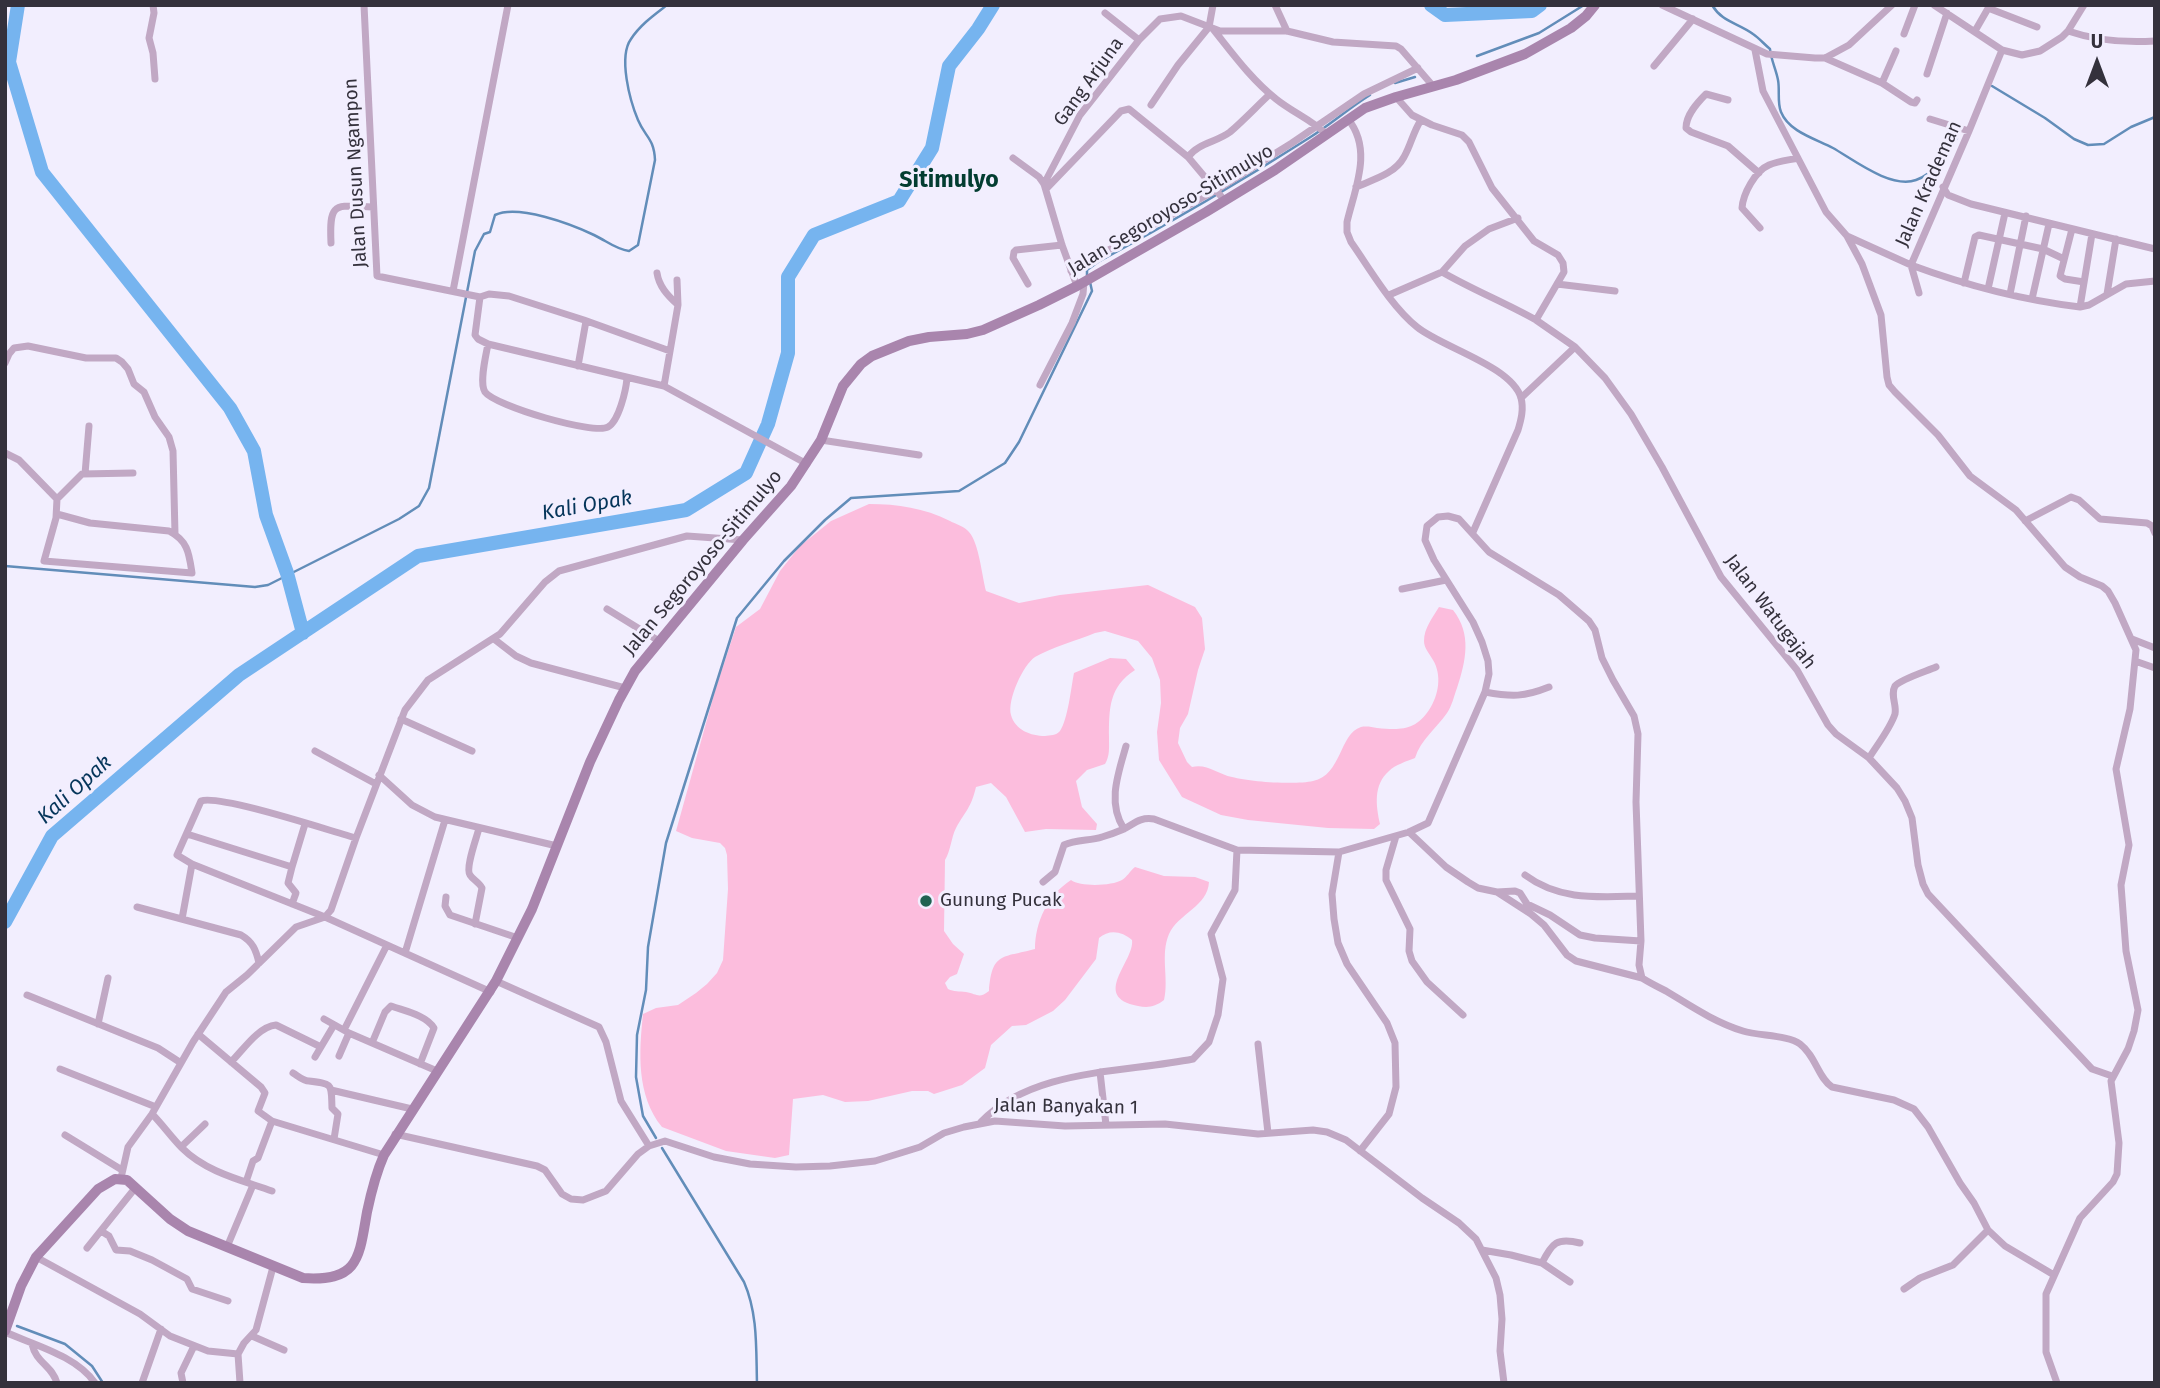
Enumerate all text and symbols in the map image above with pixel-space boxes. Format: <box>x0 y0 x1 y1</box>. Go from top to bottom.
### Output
north arrow <box>2062 28 2132 98</box>
text: U <box>2091 30 2103 53</box>
street label: Gang Arjuna <box>1049 33 1129 131</box>
street label: Jalan Dusun Ngampon <box>340 78 372 268</box>
street label: Jalan Krademan <box>1891 117 1967 251</box>
street label: Jalan Segoroyoso-Sitimulyo <box>1064 140 1278 280</box>
district label: Sitimulyo <box>899 167 999 195</box>
street label: Jalan Segoroyoso-Sitimulyo <box>619 466 787 660</box>
water label: Kali Opak <box>540 486 634 526</box>
street label: Jalan Watugajah <box>1719 550 1821 674</box>
water label: Kali Opak <box>33 750 117 830</box>
place label: Gunung Pucak <box>940 890 1062 912</box>
marker: Gunung Pucak <box>918 893 934 909</box>
street label: Jalan Banyakan 1 <box>994 1094 1138 1120</box>

